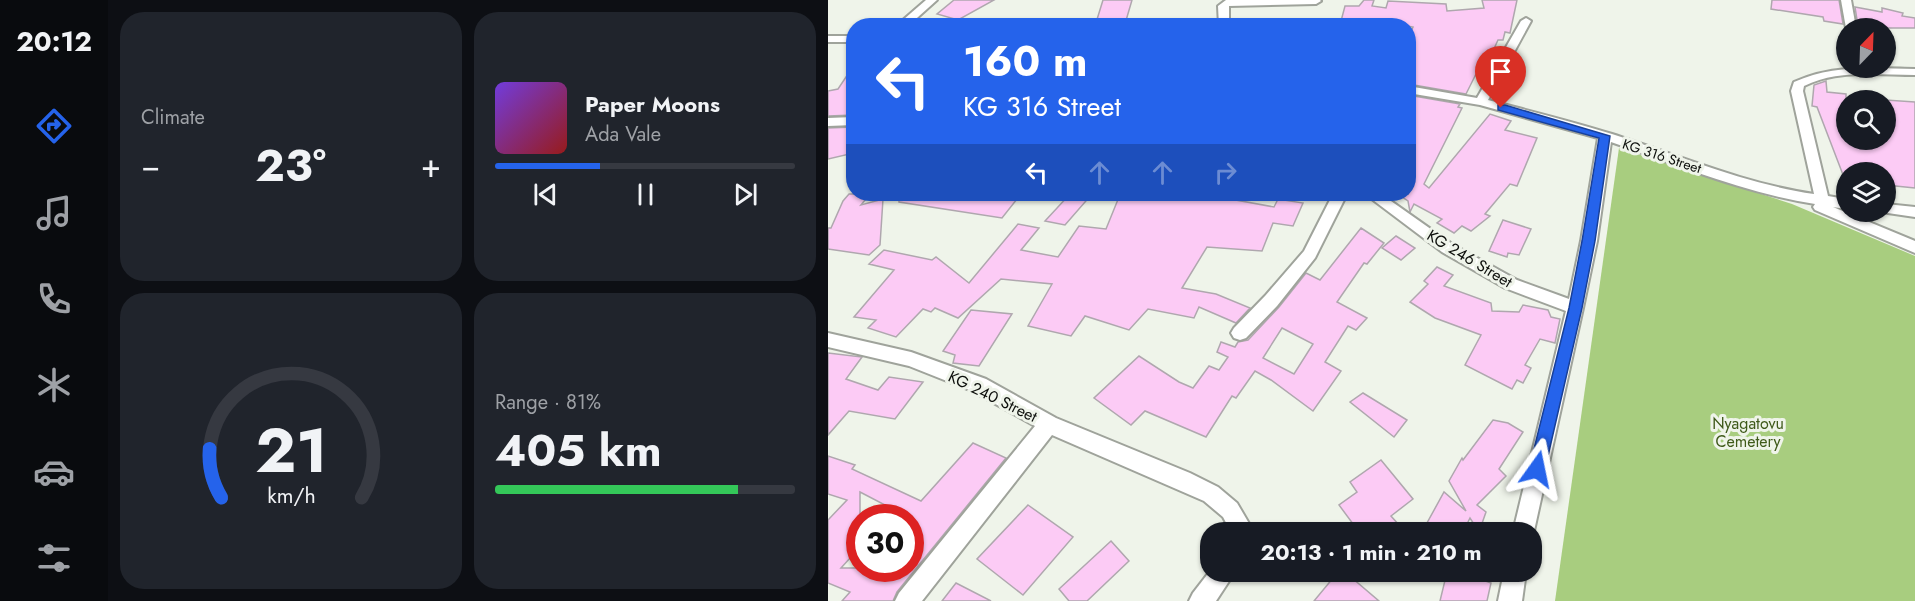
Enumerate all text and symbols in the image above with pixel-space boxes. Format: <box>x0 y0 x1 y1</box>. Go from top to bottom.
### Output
north arrow <box>1836 18 1896 78</box>
map controls <box>1836 18 1896 222</box>
text: 20:12 <box>16 22 92 61</box>
text: 160 m <box>963 31 1087 92</box>
icon: left <box>864 42 942 120</box>
pin <box>1475 46 1526 108</box>
icon: arrive <box>1484 55 1517 88</box>
text: KG 316 Street <box>963 87 1121 126</box>
text: Paper Moons <box>585 88 720 120</box>
button: search <box>1836 90 1896 150</box>
text: Climate <box>141 103 205 132</box>
icon: directions <box>33 105 75 147</box>
text: Ada Vale <box>585 120 661 149</box>
text: 23° <box>255 133 326 198</box>
street label: KG 316 Street <box>1620 134 1705 178</box>
text: − <box>141 142 160 189</box>
text: + <box>421 142 441 189</box>
icon: left <box>1020 156 1053 189</box>
icon: ahead <box>1083 156 1116 189</box>
icon: ahead <box>1146 156 1179 189</box>
icon: right <box>1209 156 1242 189</box>
button: layers <box>1836 162 1896 222</box>
icon: previous <box>529 178 562 211</box>
icon: pause <box>629 178 662 211</box>
icon: next <box>729 178 762 211</box>
icon: music <box>33 192 75 234</box>
street label: KG 246 Street <box>1423 224 1517 293</box>
icon: phone <box>33 278 75 320</box>
icon: climate <box>33 364 75 406</box>
street label: KG 240 Street <box>944 365 1041 428</box>
text: Range · 81% <box>495 388 601 417</box>
text: 21 <box>255 405 327 495</box>
park label: Nyagatovu Cemetery <box>1712 412 1784 453</box>
text: 405 km <box>495 418 662 483</box>
position arrow <box>1505 437 1569 501</box>
icon: car <box>33 451 75 493</box>
text: km/h <box>267 480 315 511</box>
speed limit sign: 30 <box>846 504 924 582</box>
text: 20:13 · 1 min · 210 m <box>1261 536 1481 568</box>
icon: filters <box>33 537 75 579</box>

